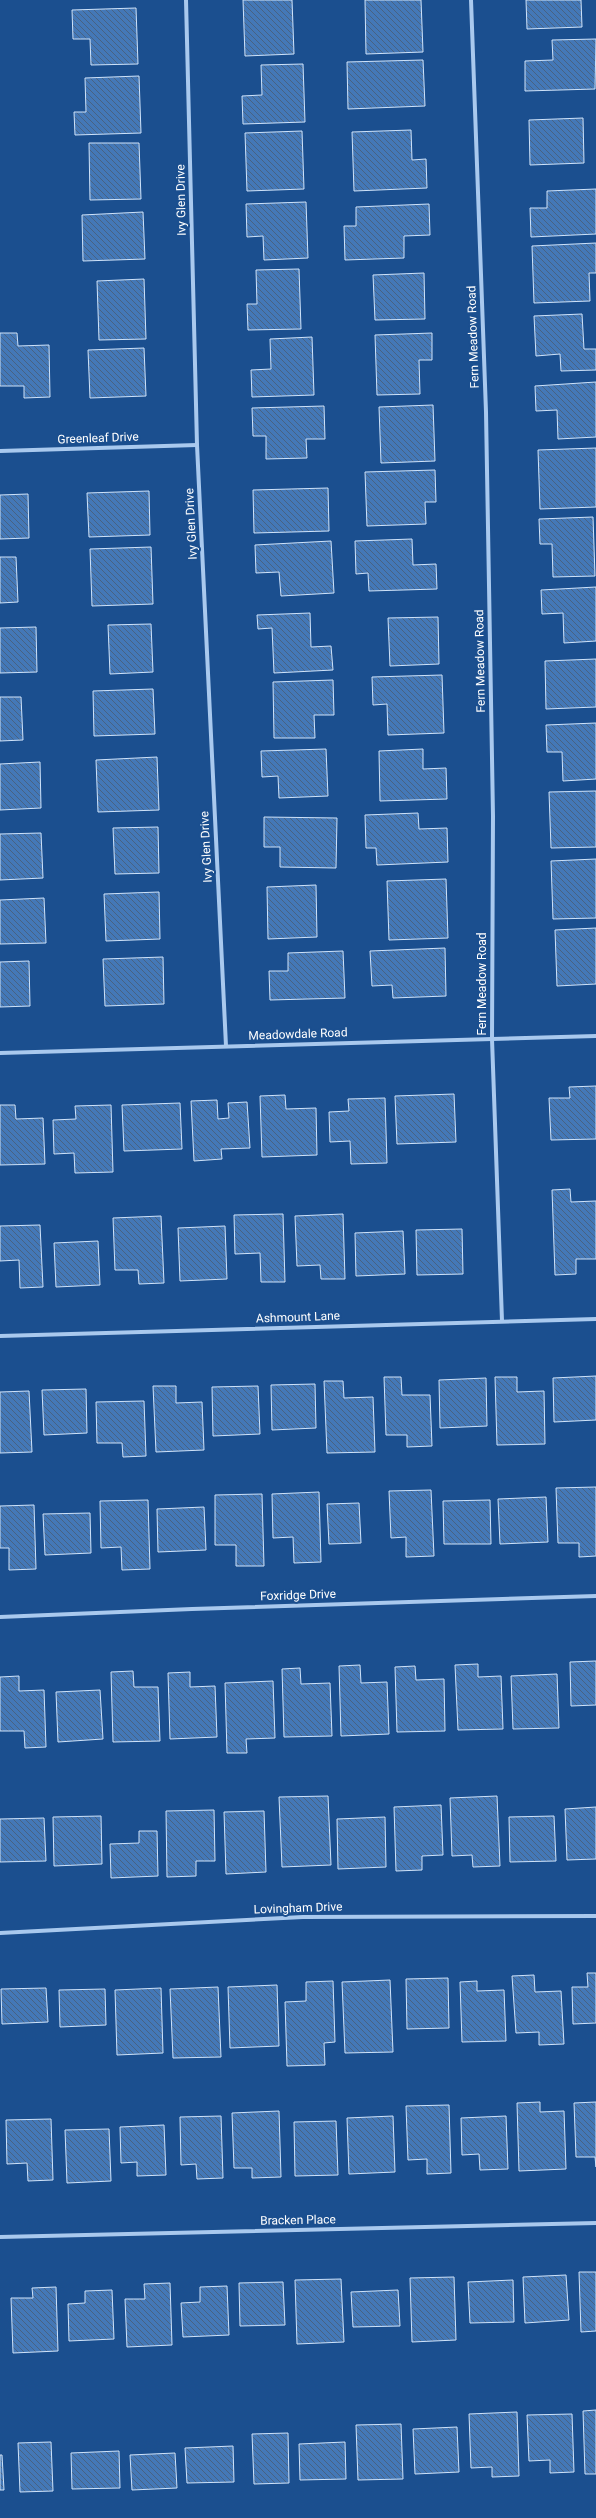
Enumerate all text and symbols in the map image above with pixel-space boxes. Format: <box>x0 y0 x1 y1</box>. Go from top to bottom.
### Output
street label: Ivy Glen Drive <box>173 164 189 236</box>
street label: Fern Meadow Road <box>464 285 482 389</box>
street label: Greenleaf Drive <box>57 430 139 446</box>
street label: Ivy Glen Drive <box>182 488 200 560</box>
street label: Fern Meadow Road <box>472 609 488 713</box>
street label: Ivy Glen Drive <box>197 811 215 883</box>
street label: Fern Meadow Road <box>475 932 489 1036</box>
street label: Meadowdale Road <box>248 1025 348 1043</box>
street label: Ashmount Lane <box>256 1309 340 1325</box>
street label: Foxridge Drive <box>260 1587 336 1603</box>
street label: Lovingham Drive <box>253 1899 343 1917</box>
street label: Bracken Place <box>260 2212 336 2228</box>

